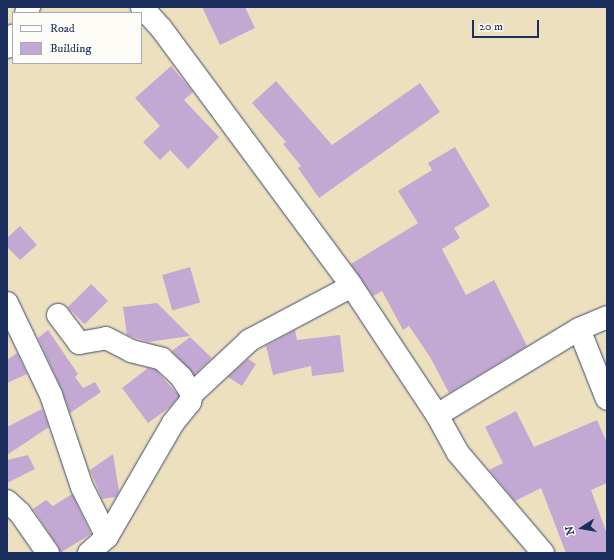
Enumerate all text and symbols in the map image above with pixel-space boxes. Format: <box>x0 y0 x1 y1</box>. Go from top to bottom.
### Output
legend <box>12 12 142 64</box>
scale bar <box>474 12 541 38</box>
text: 20 m <box>479 19 503 34</box>
text: Road <box>50 21 75 36</box>
text: Building <box>50 41 91 56</box>
north arrow <box>562 508 602 548</box>
text: N <box>562 525 578 536</box>

